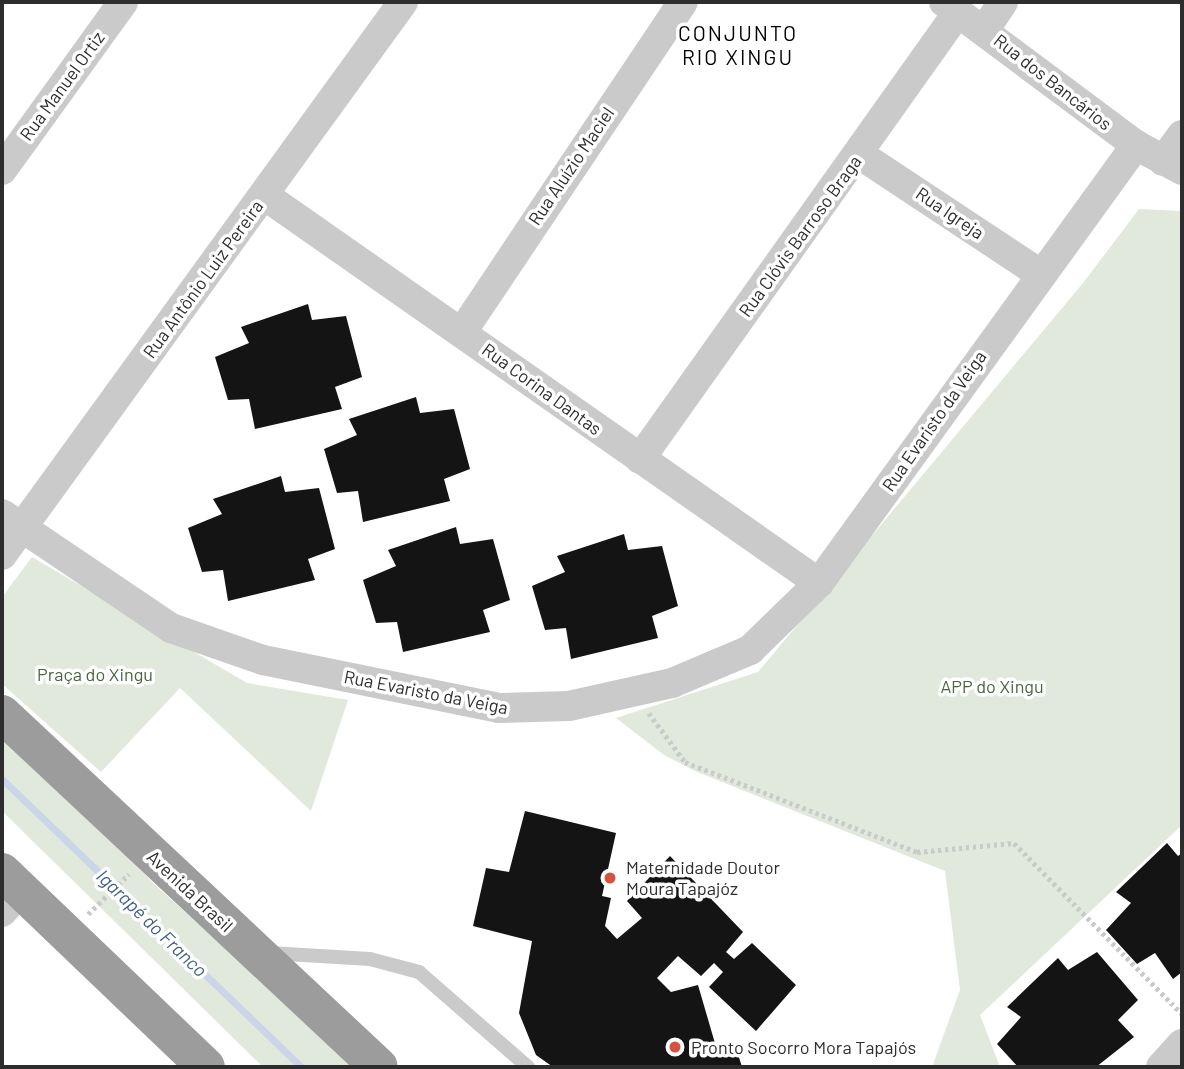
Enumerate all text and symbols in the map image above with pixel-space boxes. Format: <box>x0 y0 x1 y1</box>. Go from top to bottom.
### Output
district label: CONJUNTO RIO XINGU <box>679 20 797 70</box>
street label: Rua Manuel Ortiz <box>15 27 109 145</box>
street label: Rua dos Bancários <box>990 29 1116 135</box>
street label: Rua Aluízio Maciel <box>524 103 618 229</box>
street label: Rua Clóvis Barroso Braga <box>734 151 866 321</box>
street label: Rua Igreja <box>912 182 988 244</box>
street label: Rua Antônio Luiz Pereira <box>138 196 268 362</box>
street label: Rua Corina Dantas <box>478 338 606 440</box>
street label: Rua Evaristo da Veiga <box>877 347 991 495</box>
park label: Praça do Xingu <box>37 663 153 685</box>
street label: Rua Evaristo da Veiga <box>342 665 510 719</box>
park label: APP do Xingu <box>940 675 1044 697</box>
street label: Avenida Brasil <box>143 846 237 936</box>
place label: Maternidade Doutor Moura Tapajóz <box>626 857 780 900</box>
water label: Igarapé do Franco <box>92 865 212 981</box>
marker: Maternidade Doutor Moura Tapajóz <box>600 868 620 888</box>
place label: Pronto Socorro Mora Tapajós <box>691 1036 916 1058</box>
marker: Pronto Socorro Mora Tapajós <box>665 1037 685 1057</box>

